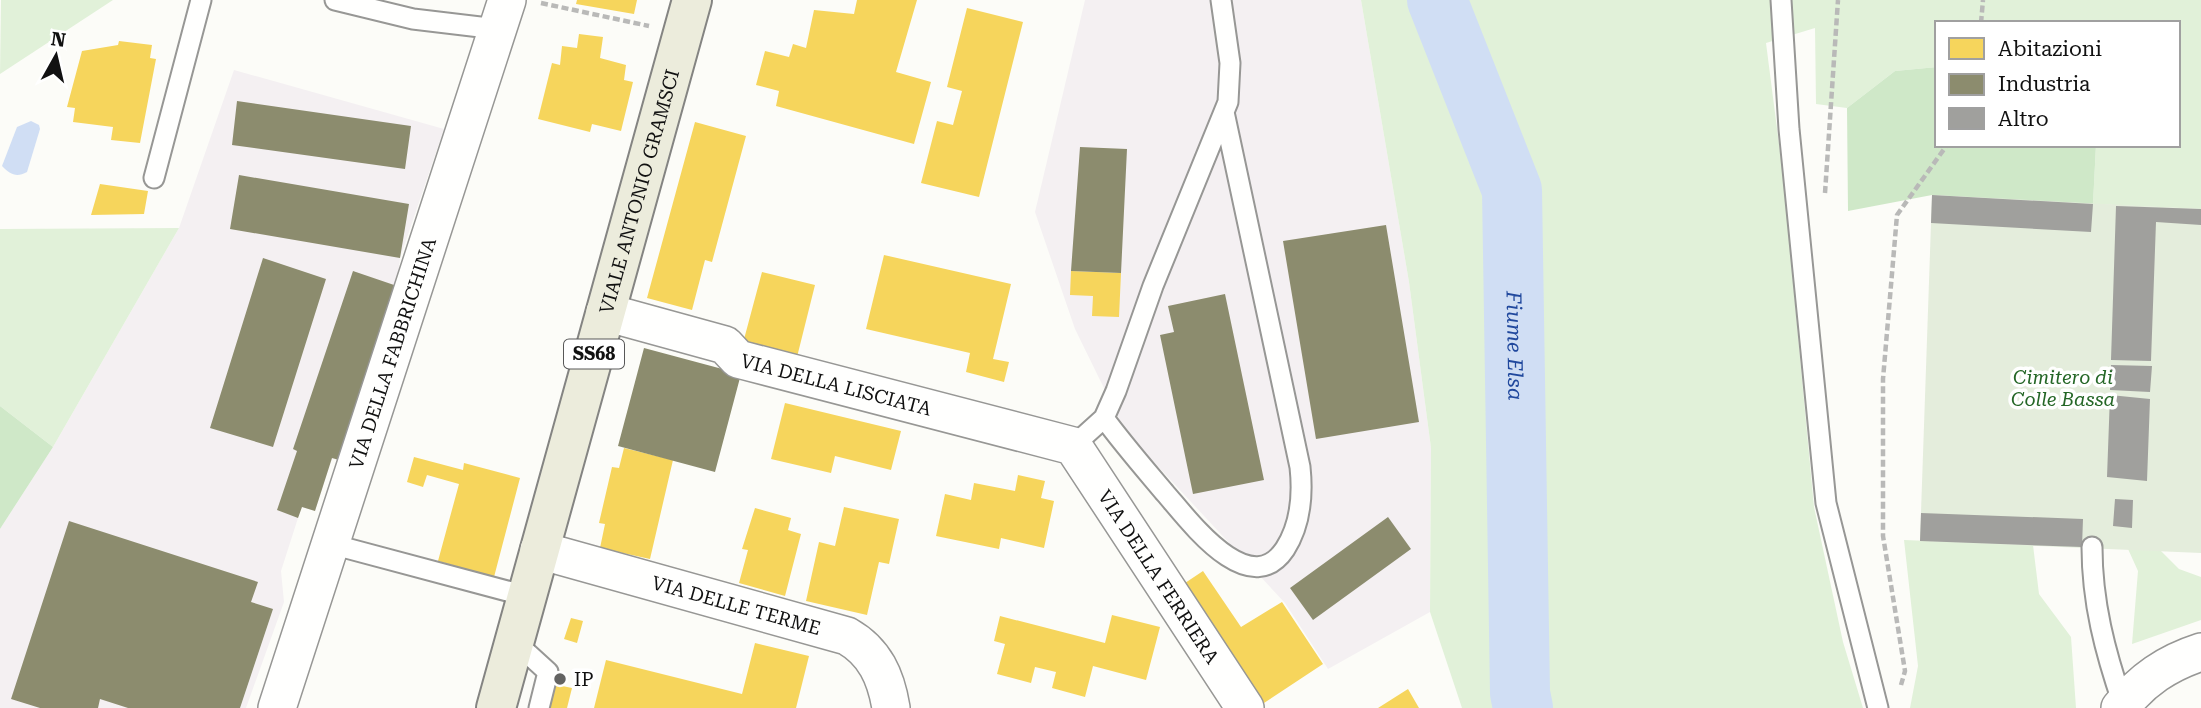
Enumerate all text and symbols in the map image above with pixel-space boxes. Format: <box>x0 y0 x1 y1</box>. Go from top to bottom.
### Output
north arrow <box>21 21 91 91</box>
legend <box>1935 21 2180 147</box>
text: N <box>49 27 68 52</box>
text: Abitazioni <box>1998 37 2102 61</box>
street label: VIALE ANTONIO GRAMSCI <box>595 67 684 316</box>
text: Industria <box>1998 72 2091 96</box>
text: Altro <box>1998 107 2049 131</box>
street label: VIA DELLA FABBRICHINA <box>344 234 441 472</box>
water label: Fiume Elsa <box>1502 290 1527 401</box>
road number: SS68 <box>564 340 624 368</box>
street label: VIA DELLA LISCIATA <box>738 349 935 421</box>
park label: Cimitero di Colle Bassa <box>2011 366 2115 411</box>
street label: VIA DELLA FERRIERA <box>1093 486 1224 669</box>
street label: VIA DELLE TERME <box>649 571 823 640</box>
place label: IP <box>574 668 593 691</box>
marker: IP <box>552 671 568 687</box>

